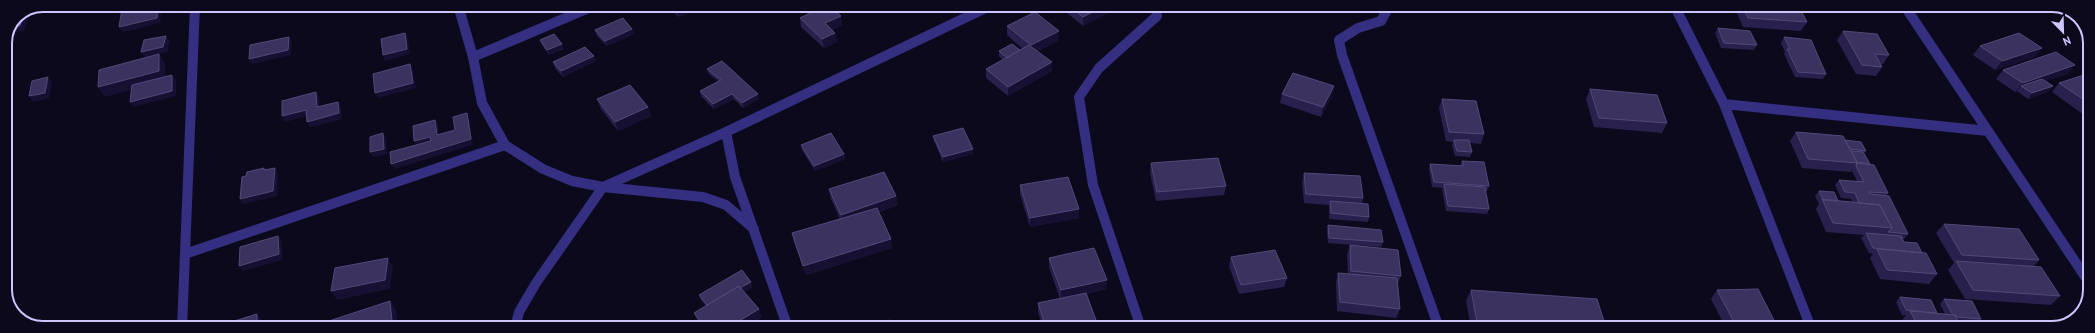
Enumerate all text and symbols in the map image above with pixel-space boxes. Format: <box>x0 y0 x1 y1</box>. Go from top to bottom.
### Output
north arrow <box>2043 12 2083 52</box>
text: N <box>2061 33 2073 49</box>

